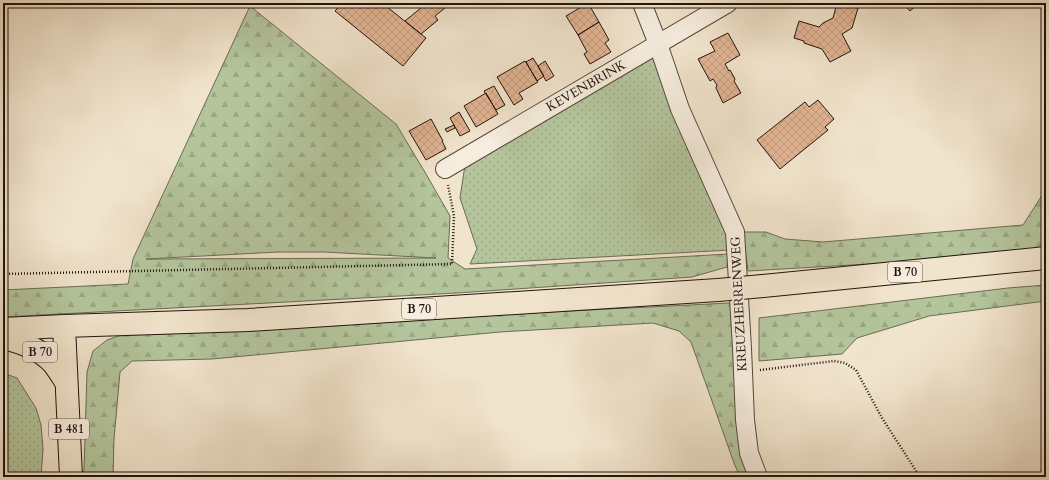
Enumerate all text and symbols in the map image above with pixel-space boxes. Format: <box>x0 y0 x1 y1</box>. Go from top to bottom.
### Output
street label: KEVENBRINK <box>543 56 629 116</box>
street label: KREUZHERRENWEG <box>726 236 752 372</box>
road number: B 70 <box>888 262 922 282</box>
road number: B 70 <box>402 299 436 319</box>
road number: B 70 <box>23 342 57 362</box>
road number: B 481 <box>49 419 89 439</box>

